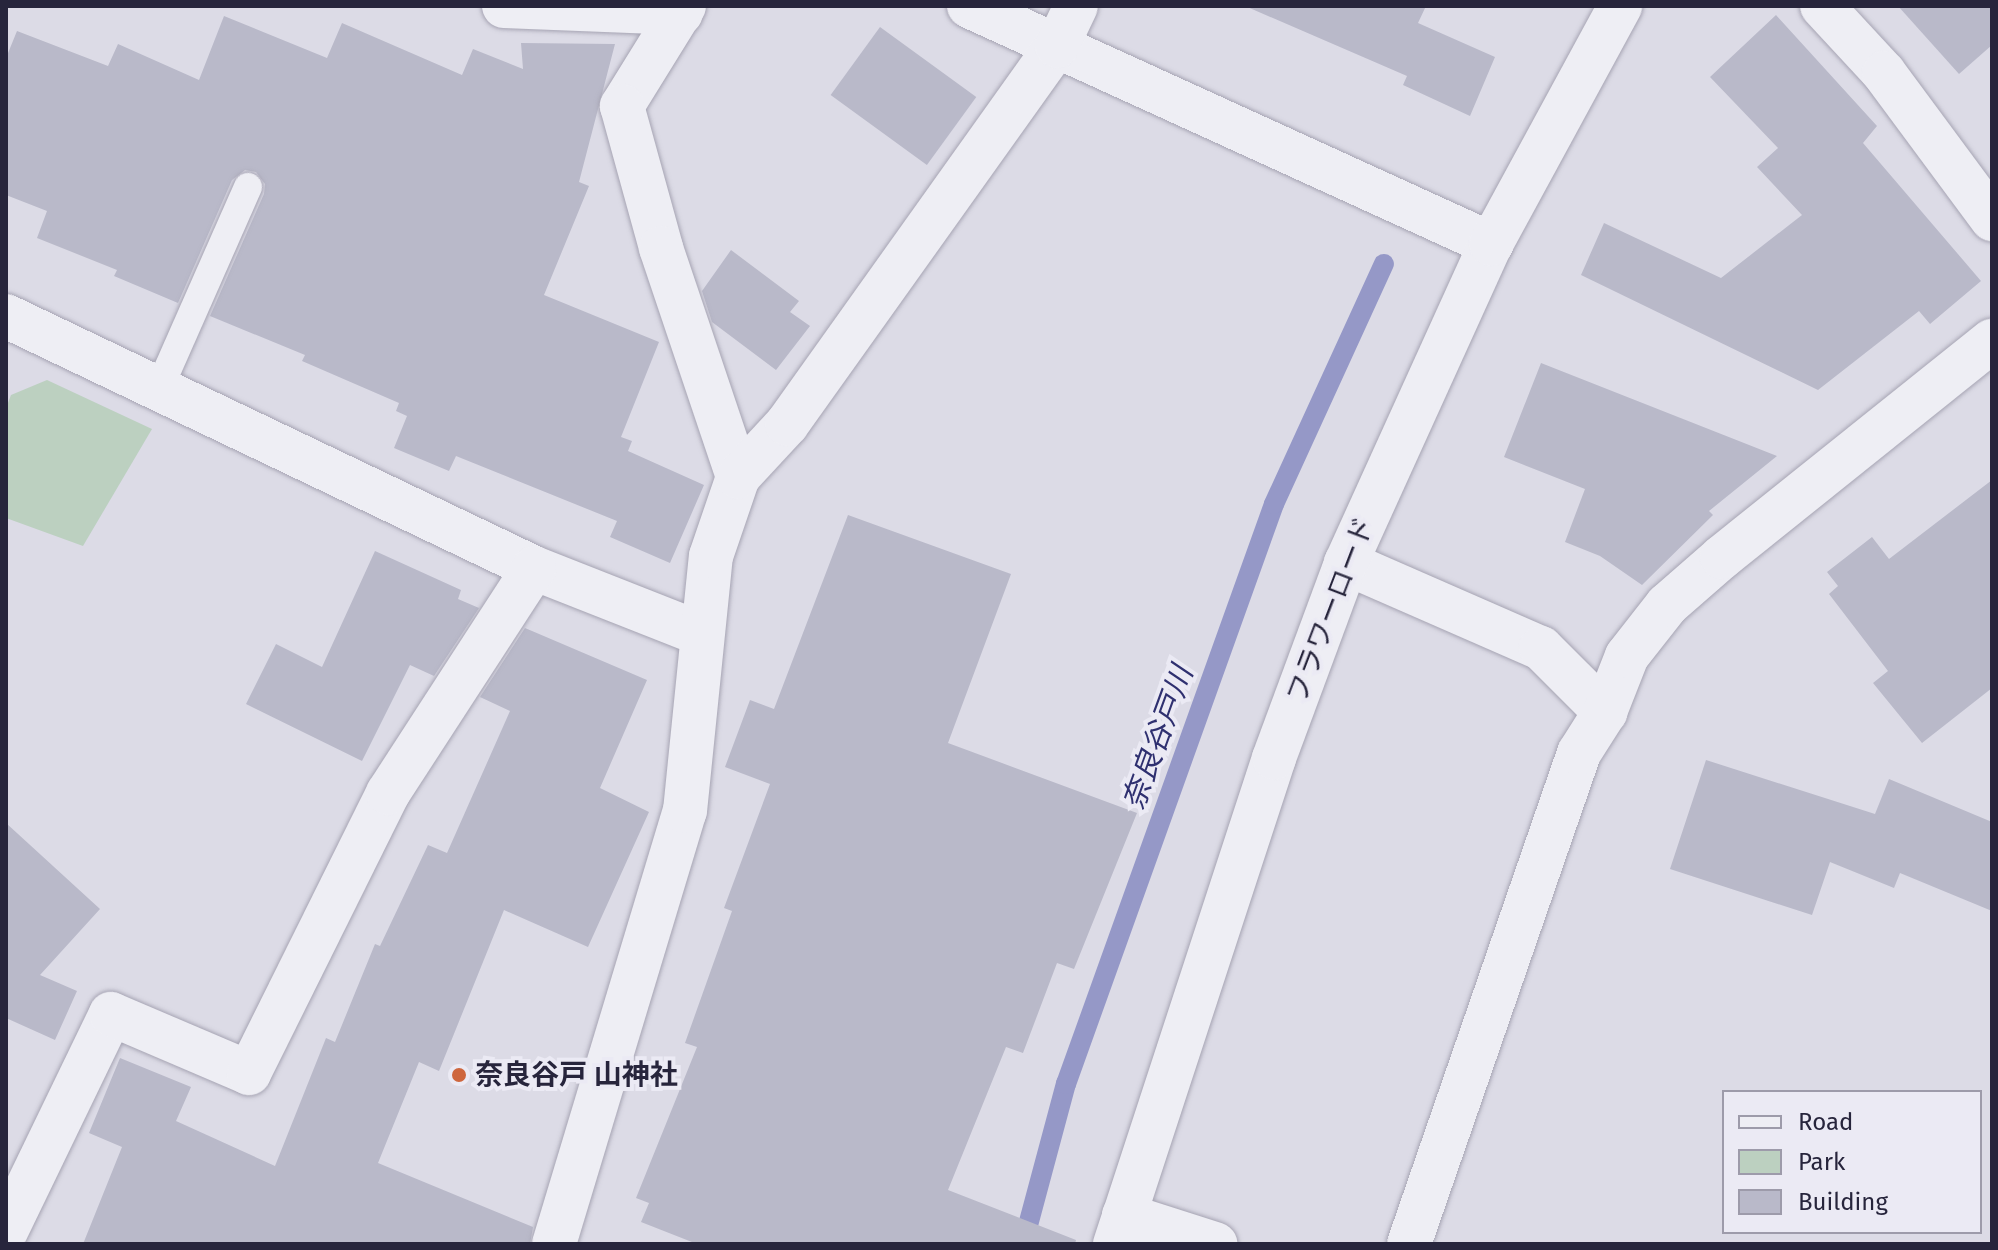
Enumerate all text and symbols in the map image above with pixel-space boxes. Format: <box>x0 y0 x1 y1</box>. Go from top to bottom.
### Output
street label: フラワーロード <box>1280 512 1382 708</box>
water label: 奈良谷戸川 <box>1115 661 1201 815</box>
place label: 奈良谷戸 山神社 <box>475 1058 678 1092</box>
marker: 奈良谷戸 山神社 <box>450 1066 468 1084</box>
legend <box>1722 1090 1982 1234</box>
text: Road <box>1798 1108 1853 1136</box>
text: Park <box>1798 1148 1845 1176</box>
text: Building <box>1798 1188 1888 1216</box>

